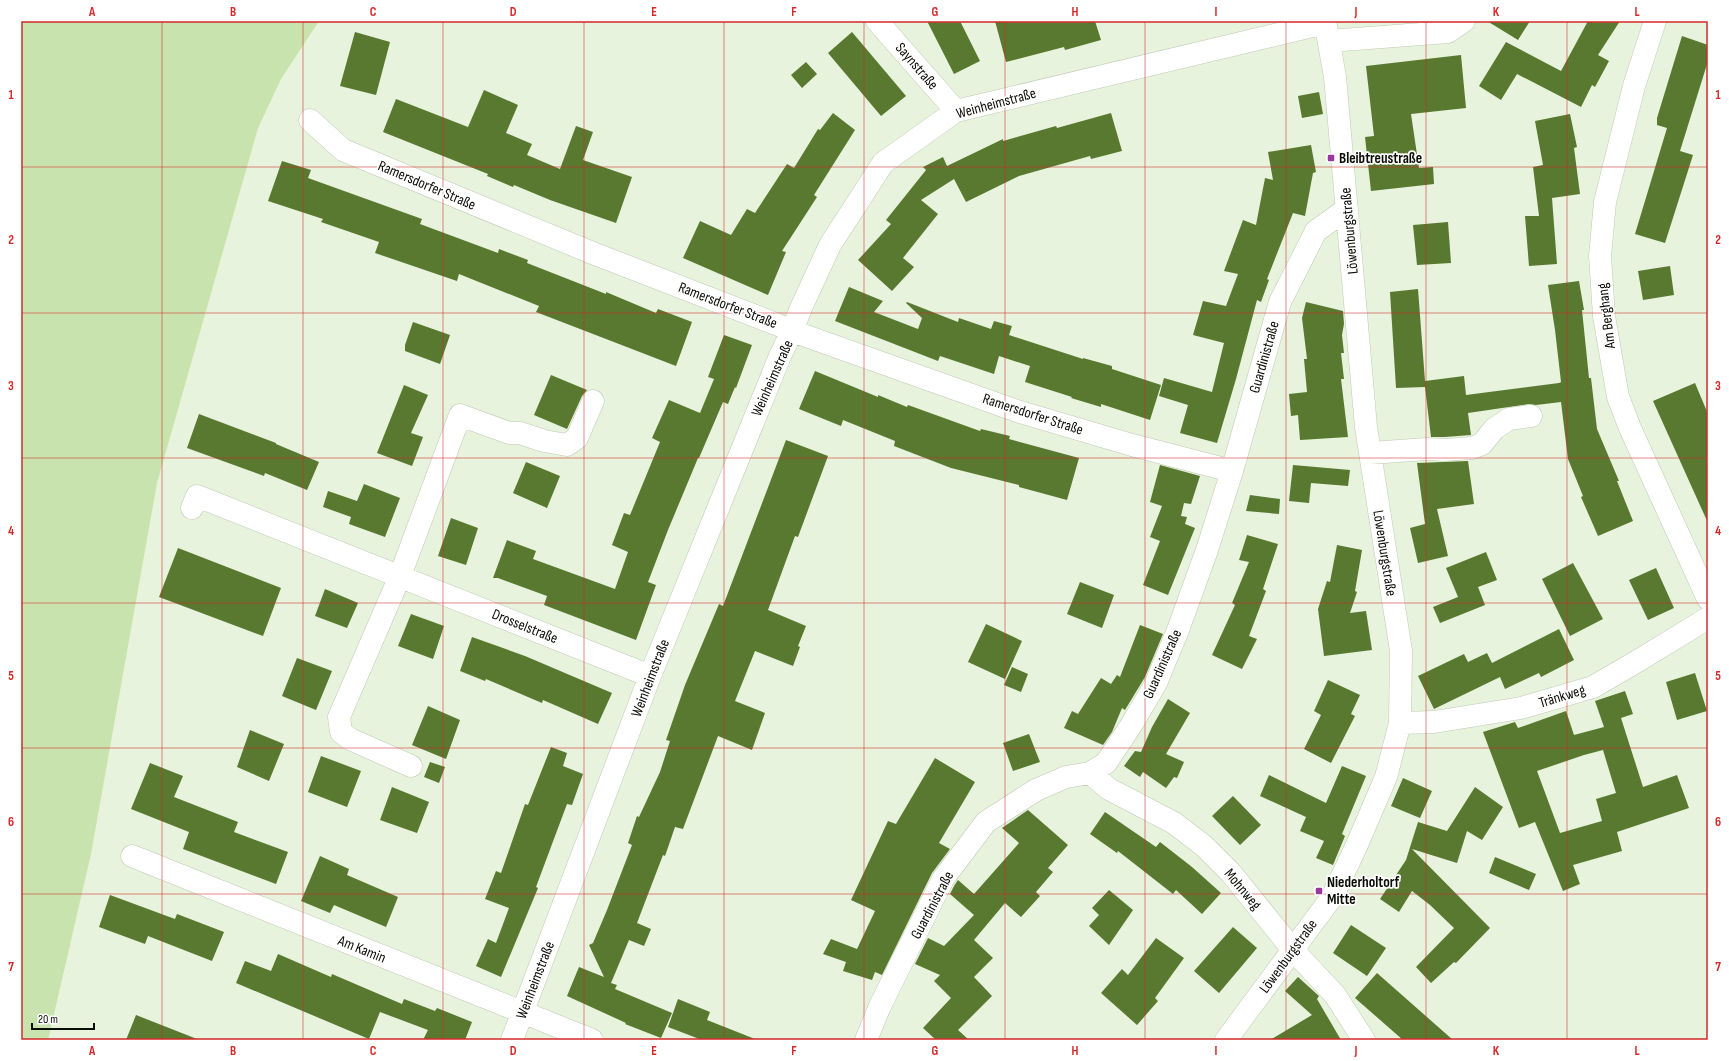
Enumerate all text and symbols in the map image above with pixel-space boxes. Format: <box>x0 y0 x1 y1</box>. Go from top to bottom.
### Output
text: A <box>88 4 96 20</box>
text: B <box>230 4 236 20</box>
text: C <box>370 4 377 20</box>
text: D <box>510 4 517 20</box>
text: E <box>651 4 657 20</box>
text: F <box>791 4 797 20</box>
text: G <box>932 4 939 20</box>
text: H <box>1072 4 1079 20</box>
text: I <box>1215 4 1218 20</box>
text: J <box>1354 4 1358 20</box>
text: K <box>1493 4 1500 20</box>
text: L <box>1634 4 1640 20</box>
street label: Saynstraße <box>891 39 942 94</box>
street label: Weinheimstraße <box>954 84 1038 123</box>
text: 1 <box>8 87 14 103</box>
text: 1 <box>1715 87 1721 103</box>
place label: Bleibtreustraße <box>1339 149 1422 168</box>
marker: Bleibtreustraße <box>1326 153 1336 163</box>
street label: Ramersdorfer Straße <box>375 156 479 215</box>
street label: Löwenburgstraße <box>1336 187 1363 275</box>
text: 2 <box>8 232 14 248</box>
text: 2 <box>1715 232 1721 248</box>
street label: Ramersdorfer Straße <box>676 278 780 333</box>
street label: Am Berghang <box>1593 282 1620 351</box>
street label: Guardinistraße <box>1245 319 1284 395</box>
street label: Weinheimstraße <box>747 337 798 419</box>
text: 3 <box>8 378 14 394</box>
text: 3 <box>1715 378 1721 394</box>
street label: Ramersdorfer Straße <box>980 389 1085 440</box>
street label: Löwenburgstraße <box>1368 509 1401 597</box>
text: 4 <box>8 523 14 539</box>
text: 4 <box>1715 523 1721 539</box>
street label: Drosselstraße <box>489 605 560 648</box>
street label: Guardinistraße <box>1139 627 1186 702</box>
street label: Weinheimstraße <box>627 637 674 720</box>
text: 5 <box>8 668 14 684</box>
text: 5 <box>1715 668 1721 684</box>
street label: Tränkweg <box>1537 680 1588 712</box>
text: 6 <box>8 814 14 830</box>
text: 6 <box>1715 814 1721 830</box>
street label: Mohnweg <box>1220 865 1265 914</box>
street label: Guardinistraße <box>907 868 958 942</box>
place label: Niederholtorf Mitte <box>1327 873 1400 909</box>
marker: Niederholtorf Mitte <box>1314 886 1324 896</box>
street label: Löwenburgstraße <box>1255 916 1322 997</box>
street label: Am Kamin <box>334 931 389 968</box>
street label: Weinheimstraße <box>512 939 559 1022</box>
text: 7 <box>8 959 14 975</box>
text: 7 <box>1715 959 1721 975</box>
scale bar <box>32 1005 94 1031</box>
text: 20 m <box>38 1012 58 1027</box>
text: A <box>88 1043 96 1059</box>
text: B <box>230 1043 236 1059</box>
text: C <box>370 1043 377 1059</box>
text: D <box>510 1043 517 1059</box>
text: E <box>651 1043 657 1059</box>
text: F <box>791 1043 797 1059</box>
text: G <box>932 1043 939 1059</box>
text: H <box>1072 1043 1079 1059</box>
text: I <box>1215 1043 1218 1059</box>
text: J <box>1354 1043 1358 1059</box>
text: K <box>1493 1043 1500 1059</box>
text: L <box>1634 1043 1640 1059</box>

